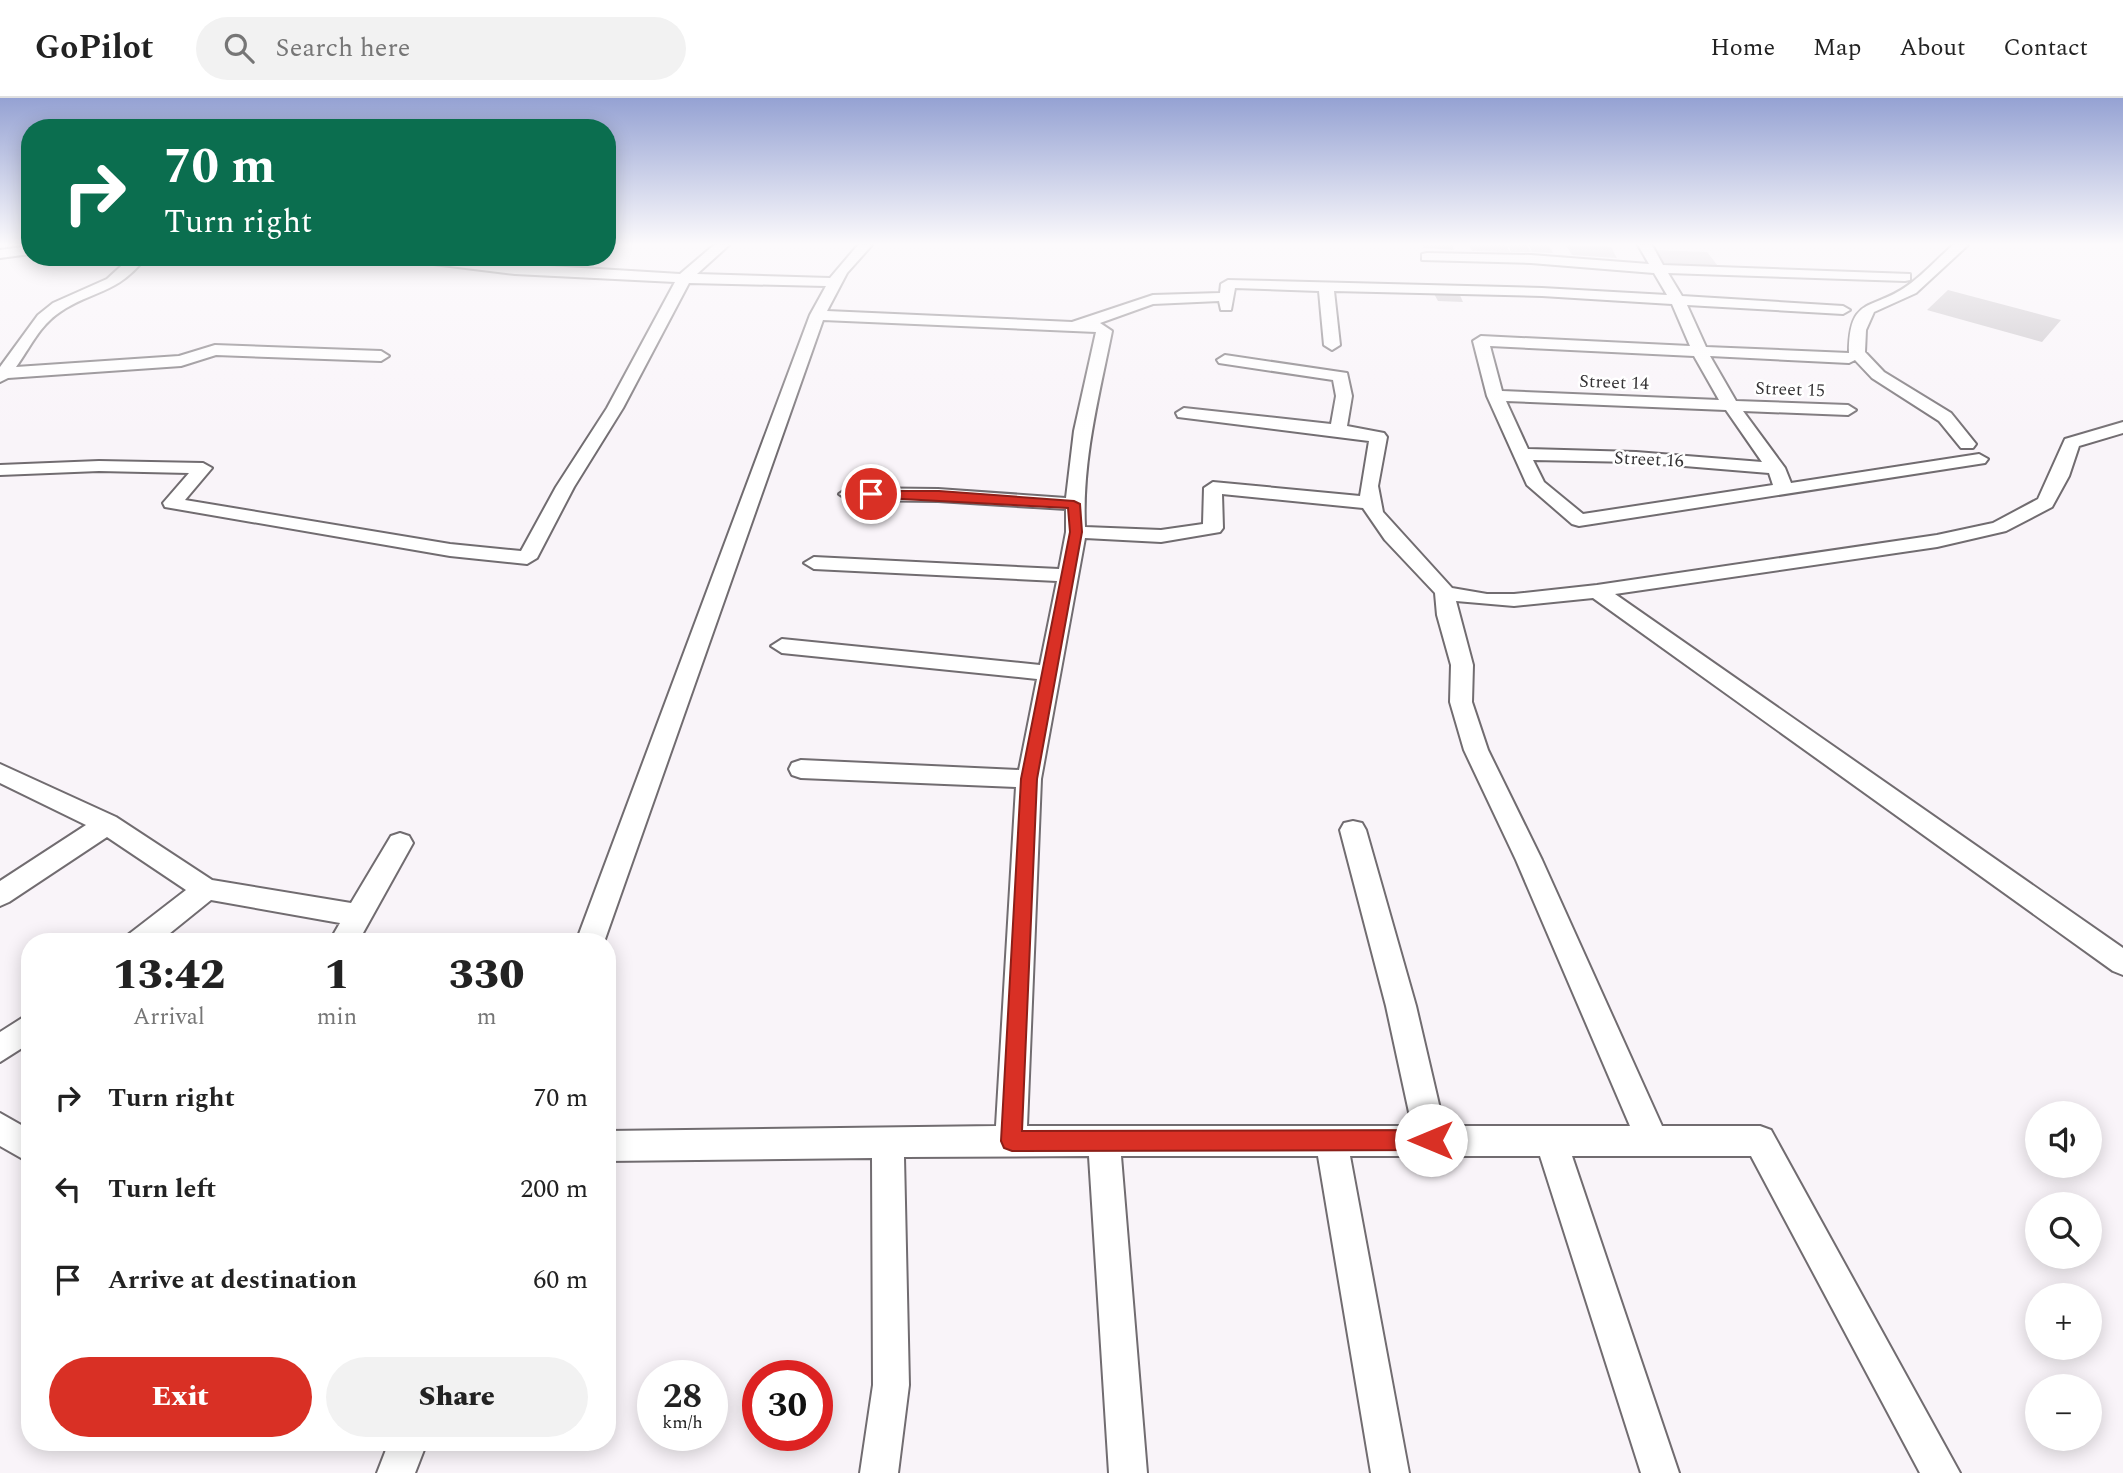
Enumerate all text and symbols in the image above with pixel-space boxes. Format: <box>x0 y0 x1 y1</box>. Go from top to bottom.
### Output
search box <box>196 17 686 80</box>
text: GoPilot <box>35 23 154 73</box>
text: Search here <box>276 28 410 68</box>
icon: search <box>220 29 258 67</box>
text: Home <box>1710 30 1775 66</box>
text: Map <box>1813 30 1861 66</box>
text: About <box>1899 30 1965 66</box>
text: Contact <box>2003 30 2088 66</box>
text: 70 m <box>164 130 275 205</box>
icon: right <box>49 147 140 238</box>
text: Turn right <box>164 198 312 247</box>
street label: Street 14 <box>1579 368 1649 397</box>
street label: Street 15 <box>1755 375 1825 404</box>
street label: Street 16 <box>1613 444 1684 475</box>
pin <box>841 464 901 524</box>
icon: arrive <box>852 475 890 513</box>
text: 13:42 <box>113 944 225 1007</box>
text: 1 <box>324 944 350 1007</box>
text: 330 <box>449 944 524 1007</box>
text: Arrival <box>133 1000 205 1035</box>
text: min <box>317 1000 357 1035</box>
text: m <box>477 1000 496 1035</box>
text: Turn right <box>108 1078 235 1118</box>
text: 70 m <box>533 1078 588 1118</box>
icon: right <box>49 1079 87 1117</box>
map controls <box>2025 1101 2102 1451</box>
button: sound <box>2025 1101 2102 1178</box>
position arrow <box>1394 1103 1468 1177</box>
text: Turn left <box>108 1169 216 1209</box>
text: 200 m <box>520 1169 588 1209</box>
icon: left <box>49 1170 87 1208</box>
button: search <box>2025 1192 2102 1269</box>
text: Arrive at destination <box>108 1260 357 1300</box>
text: 60 m <box>533 1260 588 1300</box>
icon: arrive <box>49 1261 87 1299</box>
button: + <box>2025 1283 2102 1360</box>
button: Exit <box>49 1357 312 1437</box>
button: Share <box>326 1357 588 1437</box>
speed limit sign: 30 <box>742 1360 833 1451</box>
text: 28 <box>663 1370 702 1423</box>
button: − <box>2025 1374 2102 1451</box>
text: km/h <box>662 1409 703 1436</box>

